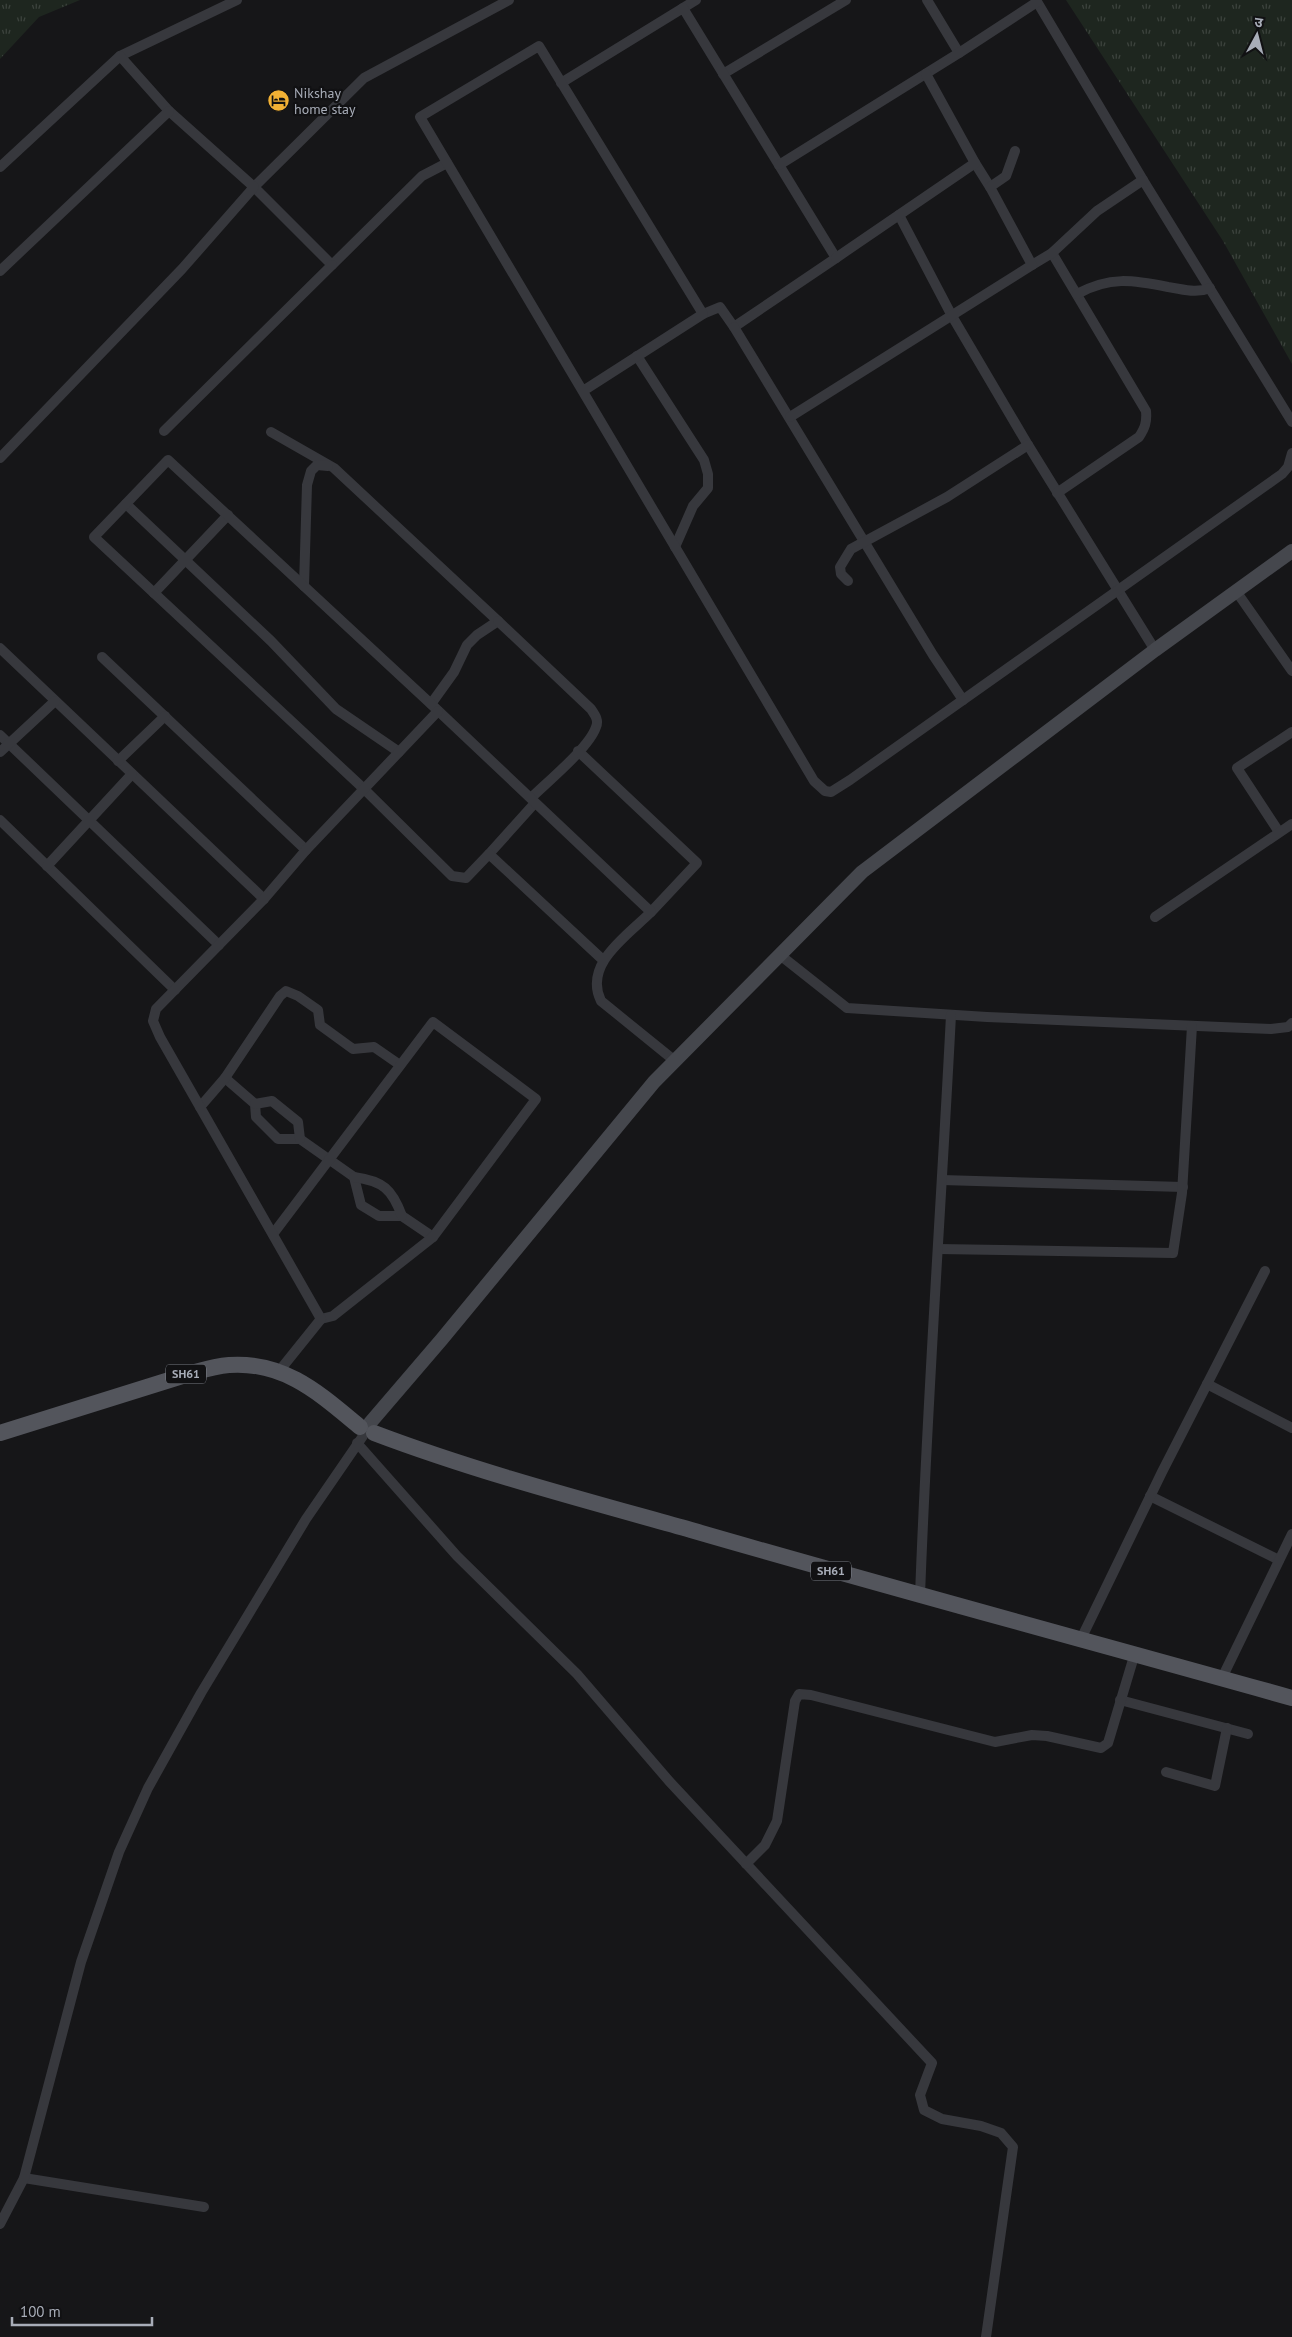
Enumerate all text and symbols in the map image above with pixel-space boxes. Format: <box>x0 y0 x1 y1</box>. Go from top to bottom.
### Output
north arrow <box>1232 10 1282 60</box>
text: उ <box>1253 13 1265 32</box>
place label: Nikshay home stay <box>294 84 356 118</box>
hotel icon: Nikshay home stay <box>266 89 290 113</box>
road number: SH61 <box>166 1365 206 1384</box>
road number: SH61 <box>811 1562 851 1580</box>
scale bar <box>12 2294 152 2326</box>
text: 100 m <box>20 2302 61 2321</box>

